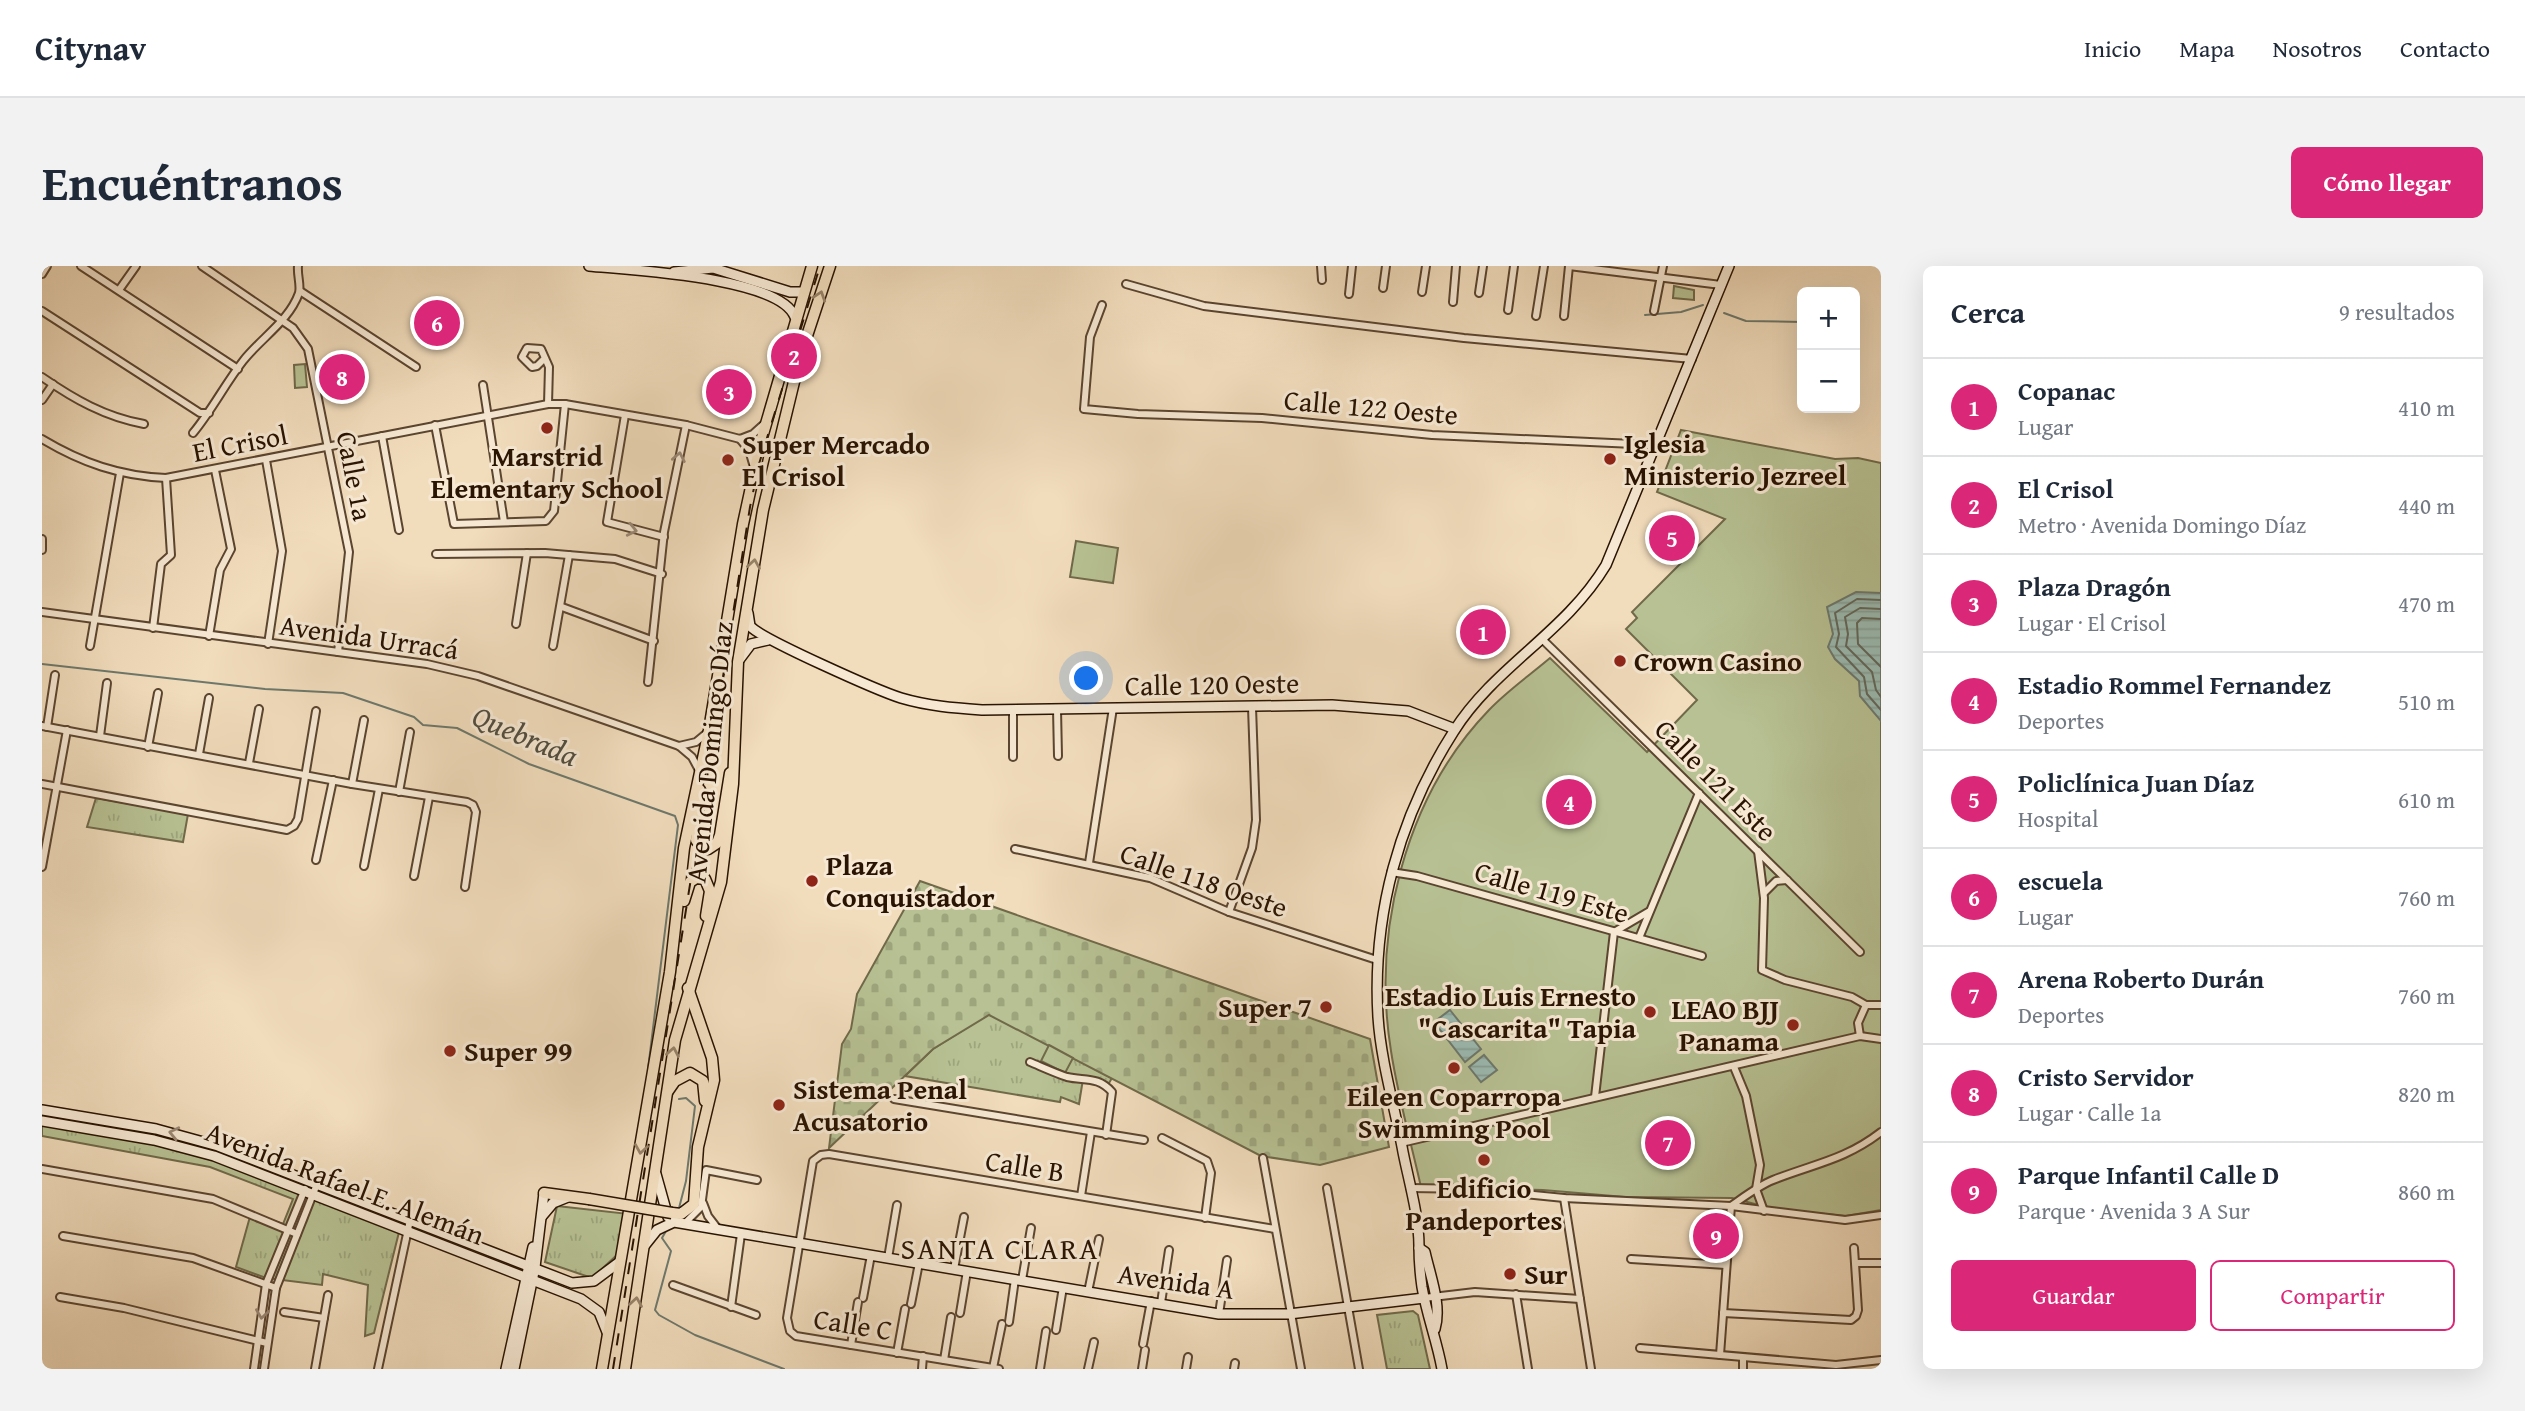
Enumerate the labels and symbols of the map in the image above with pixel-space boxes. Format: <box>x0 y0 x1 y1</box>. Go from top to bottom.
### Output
one-way arrow <box>812 291 826 303</box>
pin: 6 <box>414 297 460 349</box>
pin: 2 <box>771 330 817 382</box>
pin: 8 <box>319 351 365 403</box>
pin: 3 <box>706 366 752 418</box>
street label: Calle 122 Oeste <box>1282 378 1460 435</box>
street label: El Crisol <box>189 413 291 472</box>
marker: Marstrid Elementary School <box>539 420 555 436</box>
place label: Iglesia Ministerio Jezreel <box>1624 422 1847 495</box>
place label: Super Mercado El Crisol <box>742 423 930 496</box>
street label: Calle 1a <box>327 428 384 525</box>
place label: Marstrid Elementary School <box>431 435 663 508</box>
one-way arrow <box>671 451 686 463</box>
marker: Iglesia Ministerio Jezreel <box>1602 451 1618 467</box>
marker: Super Mercado El Crisol <box>720 452 736 468</box>
pin: 5 <box>1649 512 1695 564</box>
one-way arrow <box>626 522 638 536</box>
one-way arrow <box>746 559 761 570</box>
street label: Avenida Urracá <box>277 604 462 669</box>
pin: 1 <box>1460 606 1506 658</box>
street label: Avenida Domingo Díaz <box>674 619 743 885</box>
place label: Crown Casino <box>1634 640 1802 681</box>
marker: Crown Casino <box>1612 653 1628 669</box>
your location <box>1069 661 1103 695</box>
street label: Calle 120 Oeste <box>1124 661 1300 706</box>
water label: Quebrada <box>466 693 585 777</box>
street label: Calle 121 Este <box>1646 709 1787 850</box>
pin: 4 <box>1546 776 1592 828</box>
street label: Calle 118 Oeste <box>1115 832 1293 927</box>
place label: Plaza Conquistador <box>826 844 995 917</box>
street label: Calle 119 Este <box>1470 850 1634 933</box>
marker: Plaza Conquistador <box>804 873 820 889</box>
place label: Estadio Luis Ernesto "Cascarita" Tapia <box>1385 975 1637 1048</box>
place label: Super 7 <box>1218 986 1312 1027</box>
place label: LEAO BJJ Panama <box>1672 988 1780 1061</box>
marker: Super 7 <box>1318 999 1334 1015</box>
marker: Estadio Luis Ernesto "Cascarita" Tapia <box>1642 1004 1658 1020</box>
marker: LEAO BJJ Panama <box>1785 1017 1801 1033</box>
place label: Super 99 <box>464 1030 573 1071</box>
marker: Super 99 <box>442 1043 458 1059</box>
one-way arrow <box>665 1046 680 1058</box>
marker: Eileen Coparropa Swimming Pool <box>1446 1060 1462 1076</box>
place label: Sistema Penal Acusatorio <box>793 1068 967 1141</box>
place label: Eileen Coparropa Swimming Pool <box>1347 1075 1562 1148</box>
marker: Sistema Penal Acusatorio <box>771 1097 787 1113</box>
street label: Avenida Rafael E. Alemán <box>200 1110 491 1255</box>
pin: 7 <box>1645 1117 1691 1169</box>
one-way arrow <box>168 1127 180 1141</box>
street label: Calle B <box>983 1139 1067 1192</box>
one-way arrow <box>634 1143 649 1155</box>
marker: Edificio Pandeportes <box>1476 1152 1492 1168</box>
place label: Edificio Pandeportes <box>1405 1167 1563 1240</box>
pin: 9 <box>1693 1210 1739 1262</box>
district label: SANTA CLARA <box>901 1226 1099 1270</box>
street label: Avenida A <box>1115 1252 1237 1309</box>
place label: Sur <box>1524 1253 1568 1294</box>
marker: Sur <box>1502 1266 1518 1282</box>
one-way arrow <box>628 1296 643 1307</box>
street label: Calle C <box>811 1297 895 1350</box>
one-way arrow <box>254 1308 269 1320</box>

